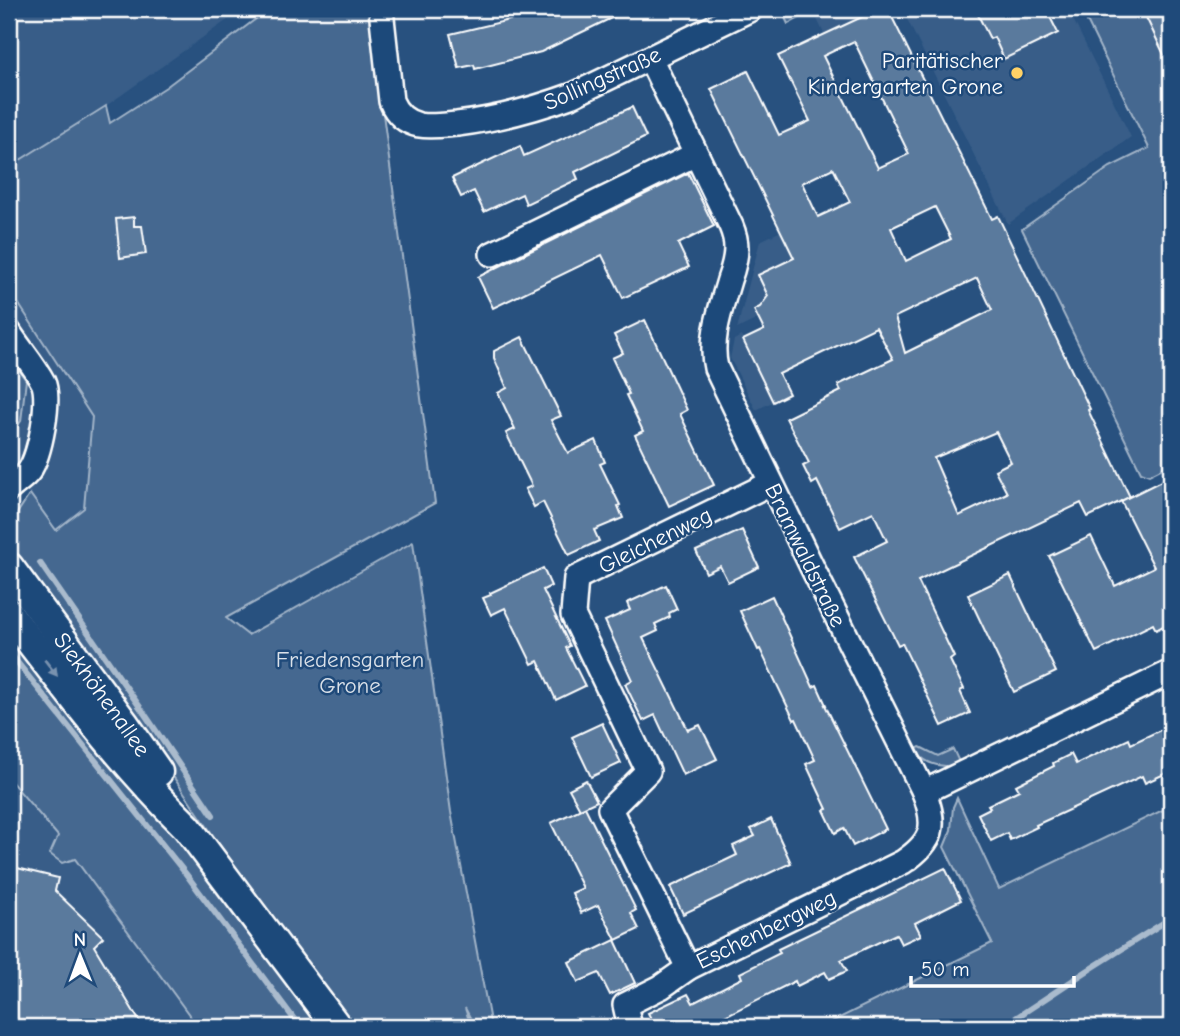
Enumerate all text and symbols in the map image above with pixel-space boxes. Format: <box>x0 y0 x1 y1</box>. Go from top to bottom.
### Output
street label: Sollingstraße <box>539 41 665 116</box>
place label: Paritätischer Kindergarten Grone <box>807 47 1004 100</box>
marker: Paritätischer Kindergarten Grone <box>1009 65 1025 81</box>
street label: Bramwaldstraße <box>759 479 852 632</box>
street label: Gleichenweg <box>594 501 716 580</box>
street label: Siekhöhenallee <box>48 627 156 762</box>
park label: Friedensgarten Grone <box>276 646 424 699</box>
one-way arrow <box>43 659 58 677</box>
street label: Eschenbergweg <box>692 884 841 975</box>
north arrow <box>46 920 116 990</box>
text: N <box>73 929 86 951</box>
scale bar <box>911 945 1073 989</box>
text: 50 m <box>921 957 970 981</box>

